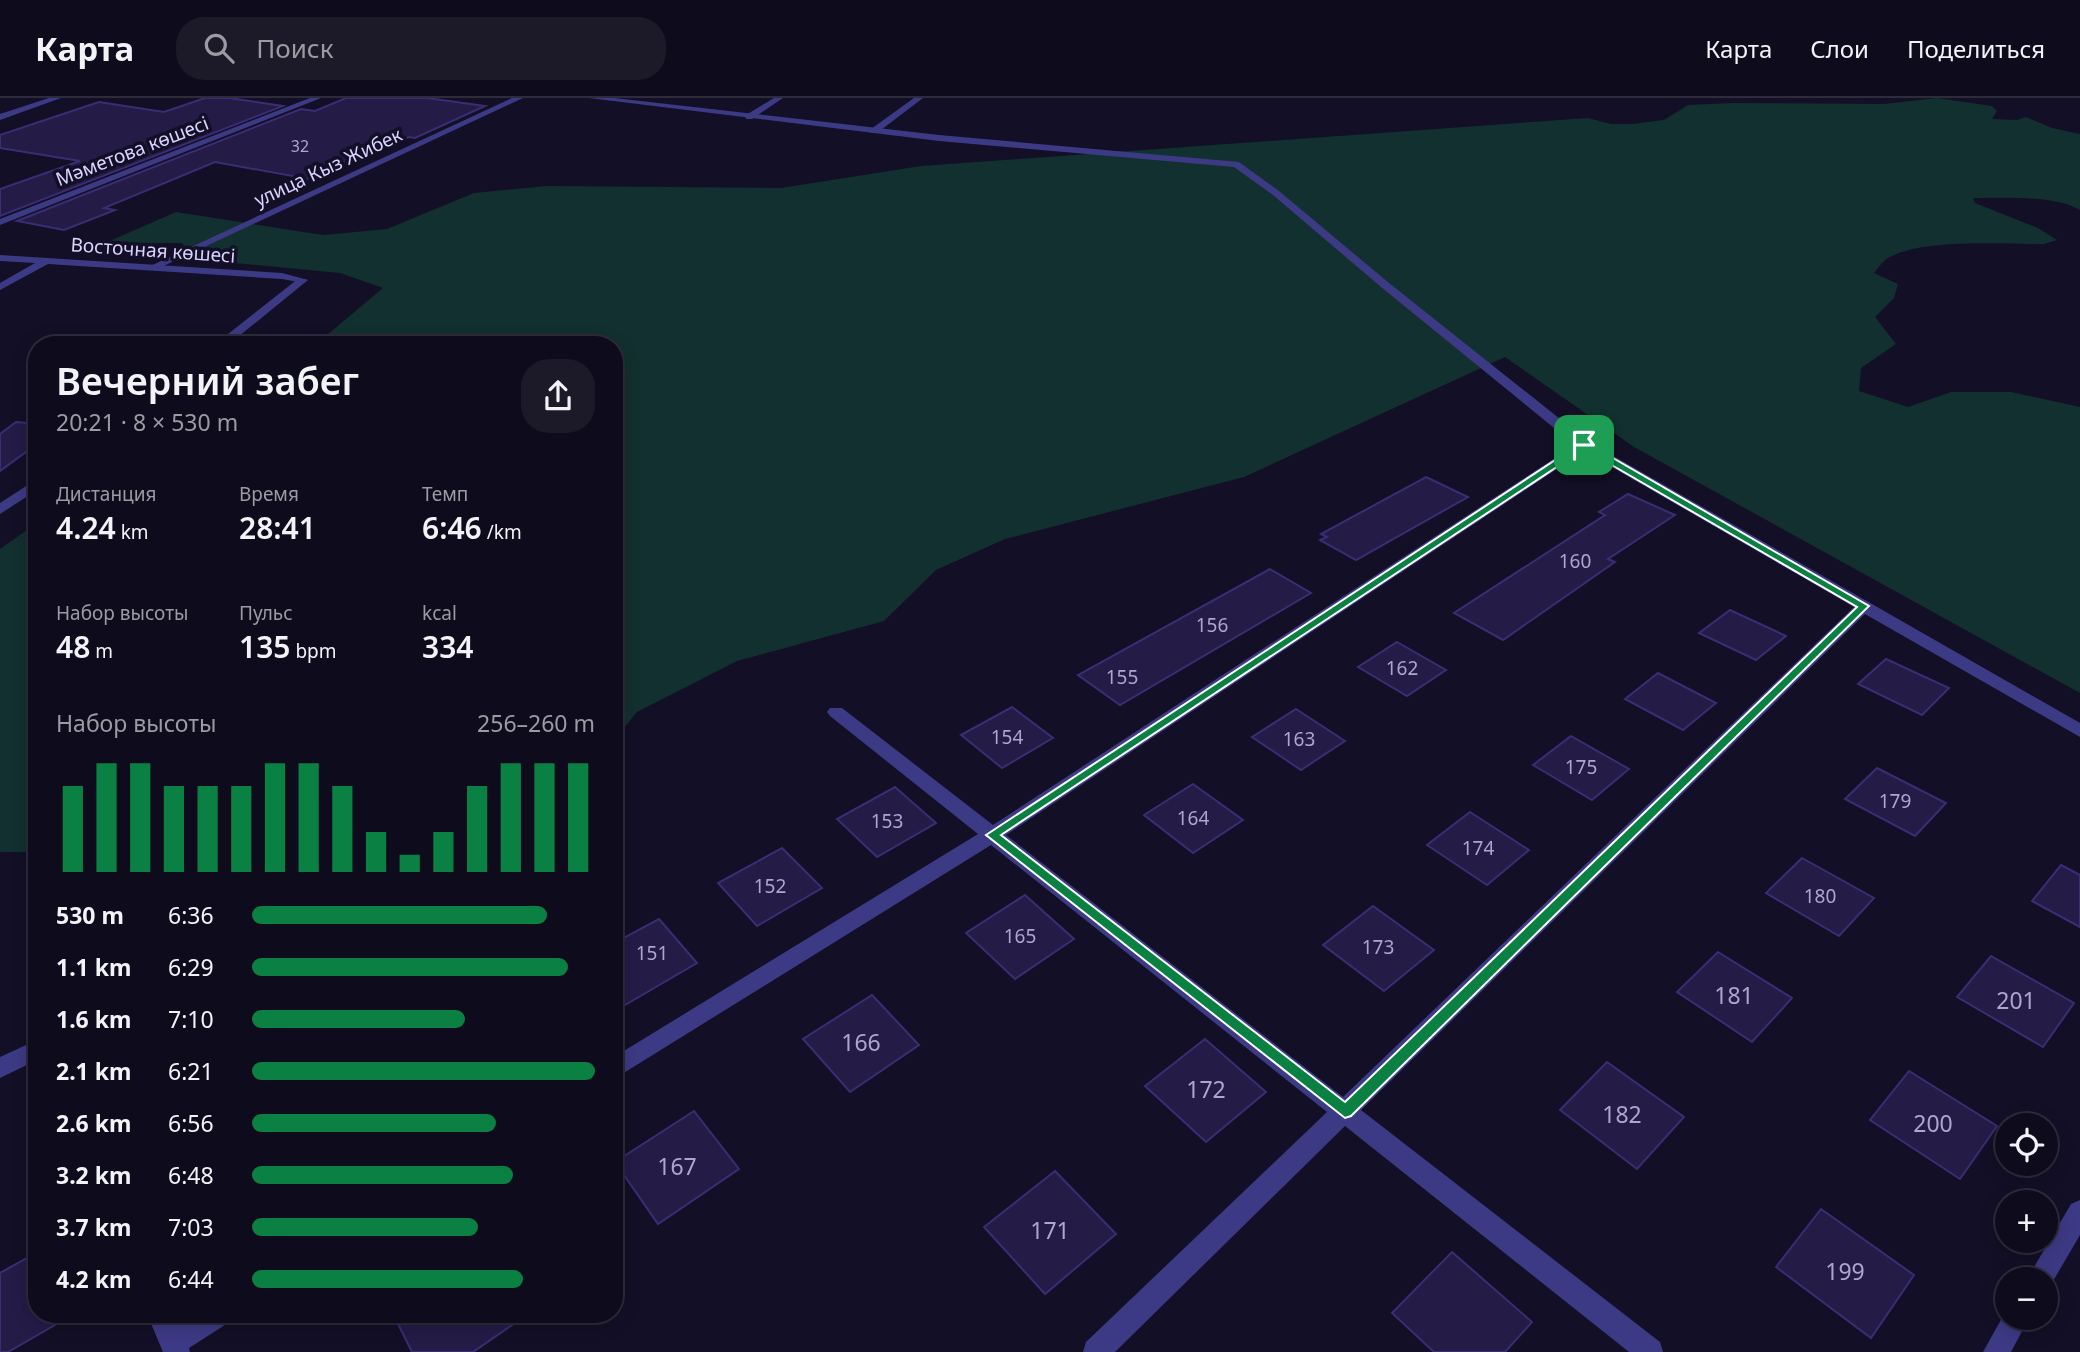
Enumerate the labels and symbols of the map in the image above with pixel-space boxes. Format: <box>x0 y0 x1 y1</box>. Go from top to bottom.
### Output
street label: Мәметова көшесі <box>52 110 212 192</box>
street label: улица Кыз Жибек <box>250 121 406 213</box>
house number: 32 <box>291 135 309 157</box>
street label: Восточная көшесі <box>70 231 236 269</box>
pin <box>1554 415 1614 475</box>
house number: 160 <box>1559 548 1591 574</box>
house number: 156 <box>1196 612 1228 638</box>
house number: 162 <box>1386 655 1418 681</box>
house number: 155 <box>1106 664 1138 690</box>
house number: 154 <box>991 724 1023 750</box>
house number: 163 <box>1283 726 1315 752</box>
house number: 175 <box>1565 754 1597 780</box>
house number: 179 <box>1879 788 1911 814</box>
house number: 164 <box>1177 805 1209 831</box>
house number: 153 <box>871 808 903 834</box>
house number: 174 <box>1462 835 1494 861</box>
house number: 152 <box>754 873 786 899</box>
house number: 180 <box>1804 883 1836 909</box>
house number: 165 <box>1004 923 1036 949</box>
house number: 173 <box>1362 934 1394 960</box>
house number: 151 <box>636 940 668 966</box>
house number: 181 <box>1714 979 1754 1011</box>
house number: 201 <box>1996 984 2036 1016</box>
house number: 166 <box>841 1026 881 1058</box>
house number: 172 <box>1186 1073 1226 1105</box>
house number: 182 <box>1602 1098 1642 1130</box>
house number: 200 <box>1913 1107 1953 1139</box>
house number: 167 <box>657 1150 697 1182</box>
house number: 171 <box>1030 1214 1070 1246</box>
house number: 199 <box>1825 1255 1865 1287</box>

